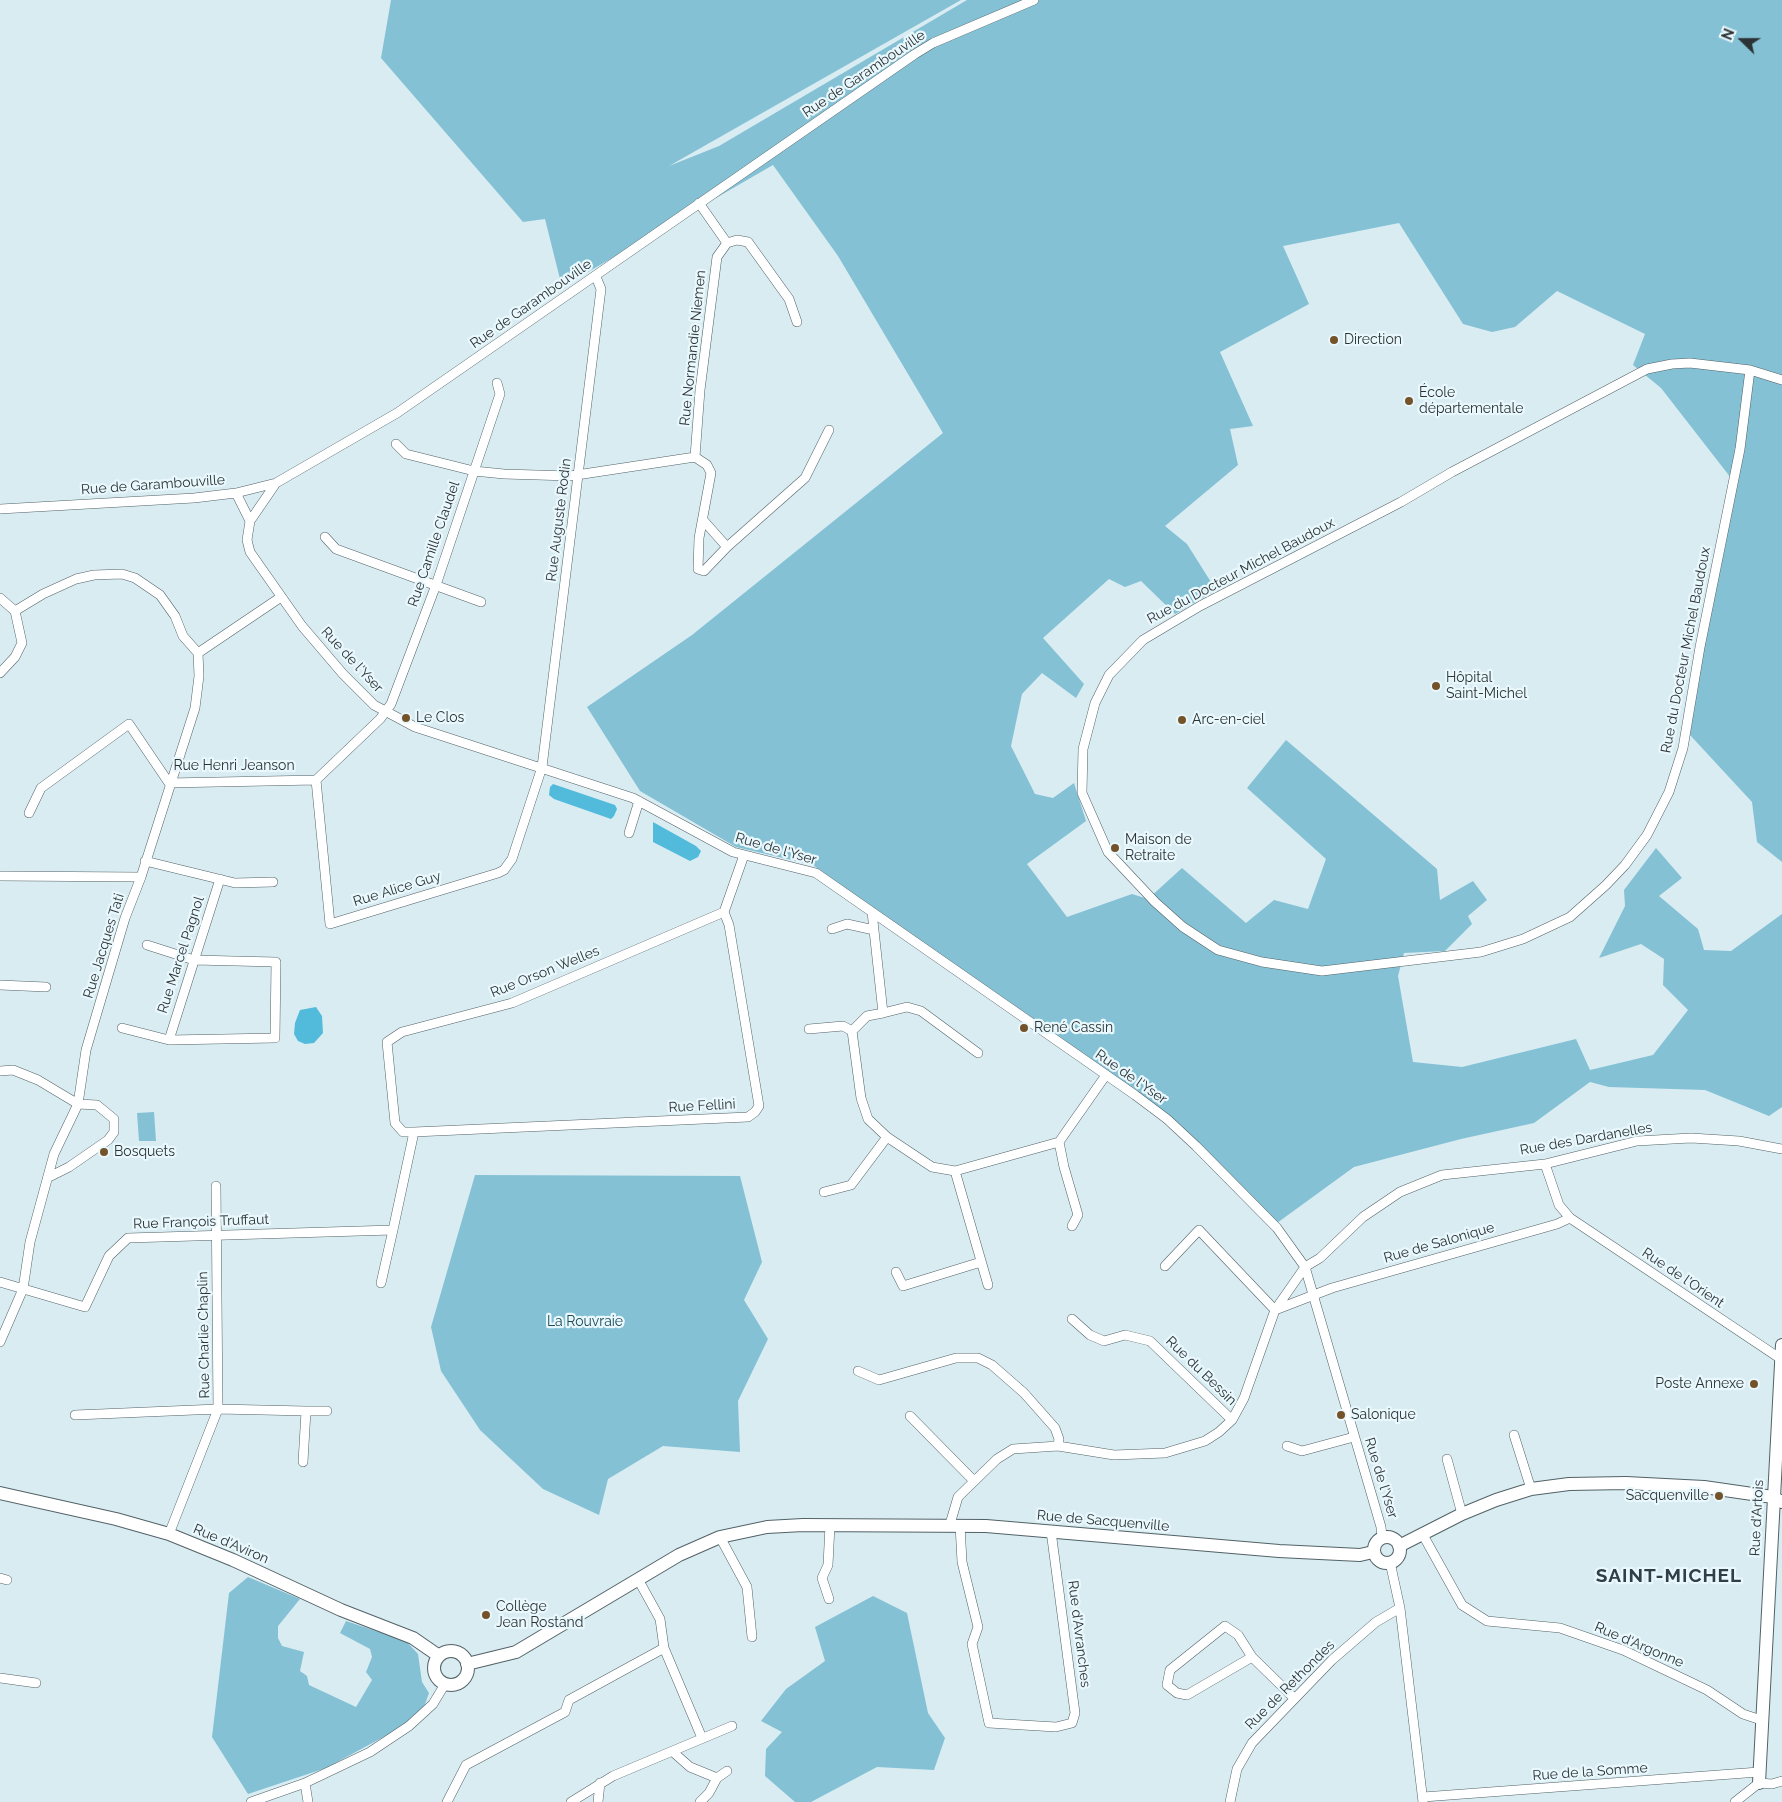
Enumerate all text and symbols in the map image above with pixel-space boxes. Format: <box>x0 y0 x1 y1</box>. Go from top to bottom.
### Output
north arrow <box>1717 15 1767 65</box>
text: N <box>1719 26 1738 42</box>
street label: Rue de Garambouville <box>799 27 929 121</box>
street label: Rue de Garambouville <box>467 256 595 352</box>
street label: Rue Normandie Niemen <box>676 269 710 427</box>
place label: Direction <box>1344 332 1402 348</box>
marker: Direction <box>1328 334 1340 346</box>
place label: École départementale <box>1419 385 1523 418</box>
marker: École départementale <box>1403 395 1415 407</box>
street label: Rue Auguste Rodin <box>543 457 575 583</box>
street label: Rue de Garambouville <box>80 472 226 498</box>
street label: Rue Camille Claudel <box>405 479 463 609</box>
street label: Rue du Docteur Michel Baudoux <box>1144 514 1338 628</box>
street label: Rue du Docteur Michel Baudoux <box>1658 545 1714 755</box>
street label: Rue de l'Yser <box>317 624 387 696</box>
place label: Hôpital Saint-Michel <box>1446 670 1527 702</box>
marker: Hôpital Saint-Michel <box>1430 680 1442 692</box>
place label: Le Clos <box>416 710 464 726</box>
marker: Le Clos <box>400 712 412 724</box>
place label: Arc-en-ciel <box>1192 712 1265 728</box>
marker: Arc-en-ciel <box>1176 714 1188 726</box>
street label: Rue Henri Jeanson <box>173 758 295 774</box>
street label: Rue de l'Yser <box>733 829 819 869</box>
place label: Maison de Retraite <box>1125 832 1192 864</box>
marker: Maison de Retraite <box>1109 842 1121 854</box>
street label: Rue Alice Guy <box>351 868 443 910</box>
street label: Rue Jacques Tati <box>80 891 128 1001</box>
street label: Rue Marcel Pagnol <box>154 894 208 1016</box>
street label: Rue Orson Welles <box>488 943 602 1001</box>
place label: René Cassin <box>1034 1020 1113 1036</box>
marker: René Cassin <box>1018 1022 1030 1034</box>
street label: Rue de l'Yser <box>1092 1046 1170 1108</box>
street label: Rue Fellini <box>668 1096 736 1116</box>
street label: Rue des Dardanelles <box>1519 1119 1653 1159</box>
place label: Bosquets <box>114 1144 175 1160</box>
marker: Bosquets <box>98 1146 110 1158</box>
street label: Rue François Truffaut <box>133 1211 269 1233</box>
street label: Rue de Salonique <box>1382 1219 1496 1267</box>
street label: Rue de l'Orient <box>1639 1244 1727 1312</box>
street label: Rue Charlie Chaplin <box>194 1271 214 1399</box>
park label: La Rouvraie <box>547 1314 623 1330</box>
street label: Rue du Bessin <box>1162 1333 1240 1409</box>
place label: Poste Annexe <box>1655 1376 1744 1392</box>
marker: Poste Annexe <box>1748 1378 1760 1390</box>
place label: Salonique <box>1351 1407 1416 1423</box>
marker: Salonique <box>1335 1409 1347 1421</box>
street label: Rue de l'Yser <box>1361 1436 1401 1520</box>
street label: Rue d'Artois <box>1747 1479 1767 1557</box>
place label: Sacquenville <box>1626 1488 1709 1504</box>
marker: Sacquenville <box>1713 1490 1725 1502</box>
street label: Rue de Sacquenville <box>1036 1507 1170 1535</box>
street label: Rue d'Aviron <box>191 1521 271 1567</box>
district label: SAINT-MICHEL <box>1594 1565 1744 1587</box>
street label: Rue d'Avranches <box>1064 1580 1094 1688</box>
place label: Collège Jean Rostand <box>496 1599 583 1631</box>
marker: Collège Jean Rostand <box>480 1609 492 1621</box>
street label: Rue d'Argonne <box>1592 1619 1686 1671</box>
street label: Rue de Rethondes <box>1242 1637 1338 1733</box>
street label: Rue de la Somme <box>1532 1760 1648 1784</box>

